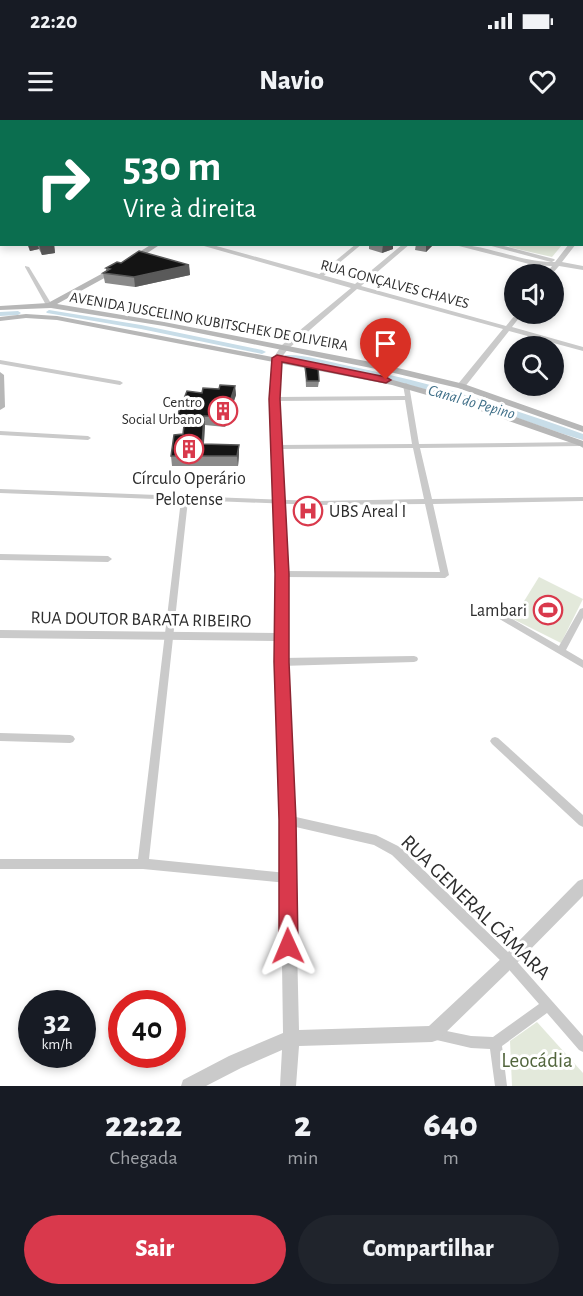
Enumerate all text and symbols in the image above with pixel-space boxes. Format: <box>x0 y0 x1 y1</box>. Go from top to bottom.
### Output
text: 22:20 <box>30 10 78 32</box>
icon: menu <box>24 65 57 98</box>
icon: heart <box>526 65 559 98</box>
text: Navio <box>259 67 324 94</box>
icon: right <box>24 144 102 222</box>
text: 530 m <box>123 146 221 188</box>
text: Vire à direita <box>123 195 257 222</box>
street label: RUA GONÇALVES CHAVES <box>319 257 471 312</box>
map controls <box>504 264 564 396</box>
button: sound <box>504 264 564 324</box>
street label: AVENIDA JUSCELINO KUBITSCHEK DE OLIVEIRA <box>68 290 350 353</box>
pin <box>360 318 411 380</box>
icon: arrive <box>369 327 402 360</box>
button: search <box>504 336 564 396</box>
water label: Canal do Pepino <box>426 382 517 423</box>
place label: Centro Social Urbano <box>122 395 202 427</box>
building icon: Centro Social Urbano <box>207 395 239 427</box>
building icon: Círculo Operário Pelotense <box>173 433 205 465</box>
place label: Círculo Operário Pelotense <box>132 470 246 509</box>
hospital icon: UBS Areal I <box>292 495 324 527</box>
place label: UBS Areal I <box>329 503 406 521</box>
sports icon: Lambari <box>532 594 564 626</box>
place label: Lambari <box>469 602 527 620</box>
street label: RUA DOUTOR BARATA RIBEIRO <box>30 609 251 631</box>
street label: RUA GENERAL CÂMARA <box>397 829 556 984</box>
position arrow <box>256 914 320 978</box>
speed limit sign: 40 <box>108 990 186 1068</box>
text: 32 <box>43 1007 71 1037</box>
text: km/h <box>42 1037 72 1052</box>
park label: Leocádia <box>501 1050 573 1071</box>
text: 22:22 <box>105 1107 182 1143</box>
text: 2 <box>294 1107 311 1143</box>
text: 640 <box>423 1107 478 1143</box>
text: Chegada <box>110 1148 178 1168</box>
text: min <box>287 1148 318 1168</box>
text: m <box>443 1148 459 1168</box>
button: Sair <box>24 1215 286 1284</box>
button: Compartilhar <box>298 1215 559 1284</box>

